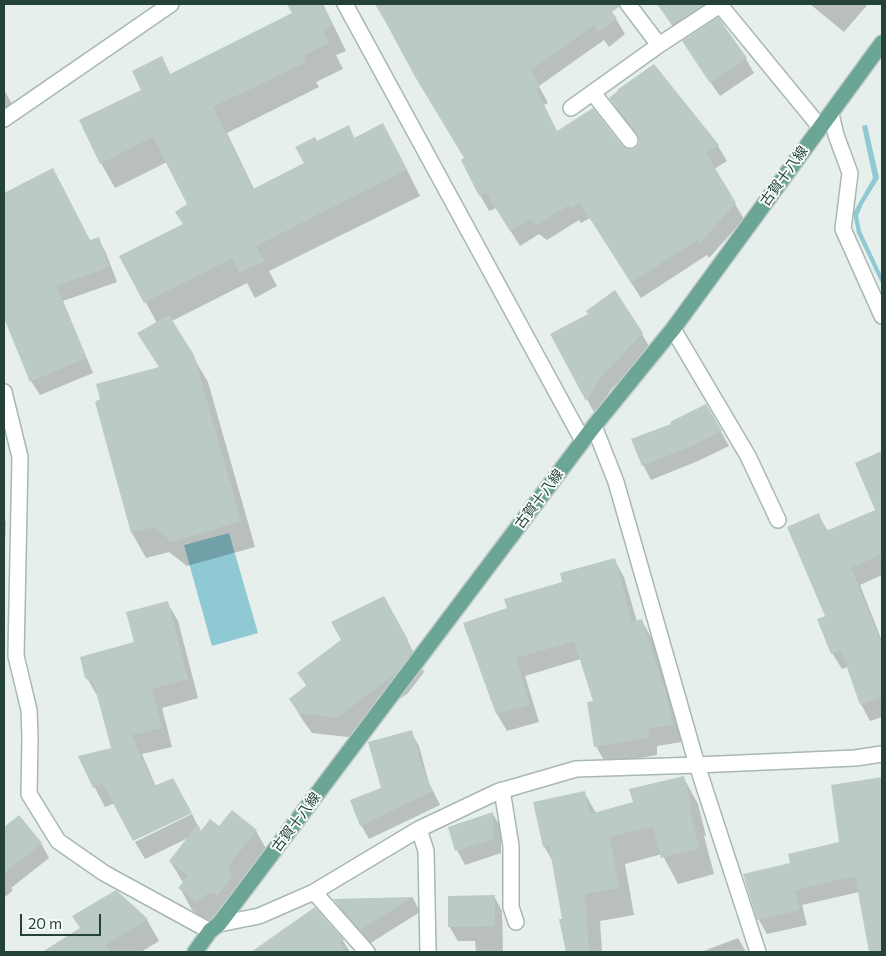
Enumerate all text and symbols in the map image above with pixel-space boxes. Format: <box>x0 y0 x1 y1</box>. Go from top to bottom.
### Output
street label: 古賀十八線 <box>757 143 811 209</box>
street label: 古賀十八線 <box>511 466 567 532</box>
street label: 古賀十八線 <box>268 789 324 855</box>
scale bar <box>22 904 104 936</box>
text: 20 m <box>28 914 62 932</box>

